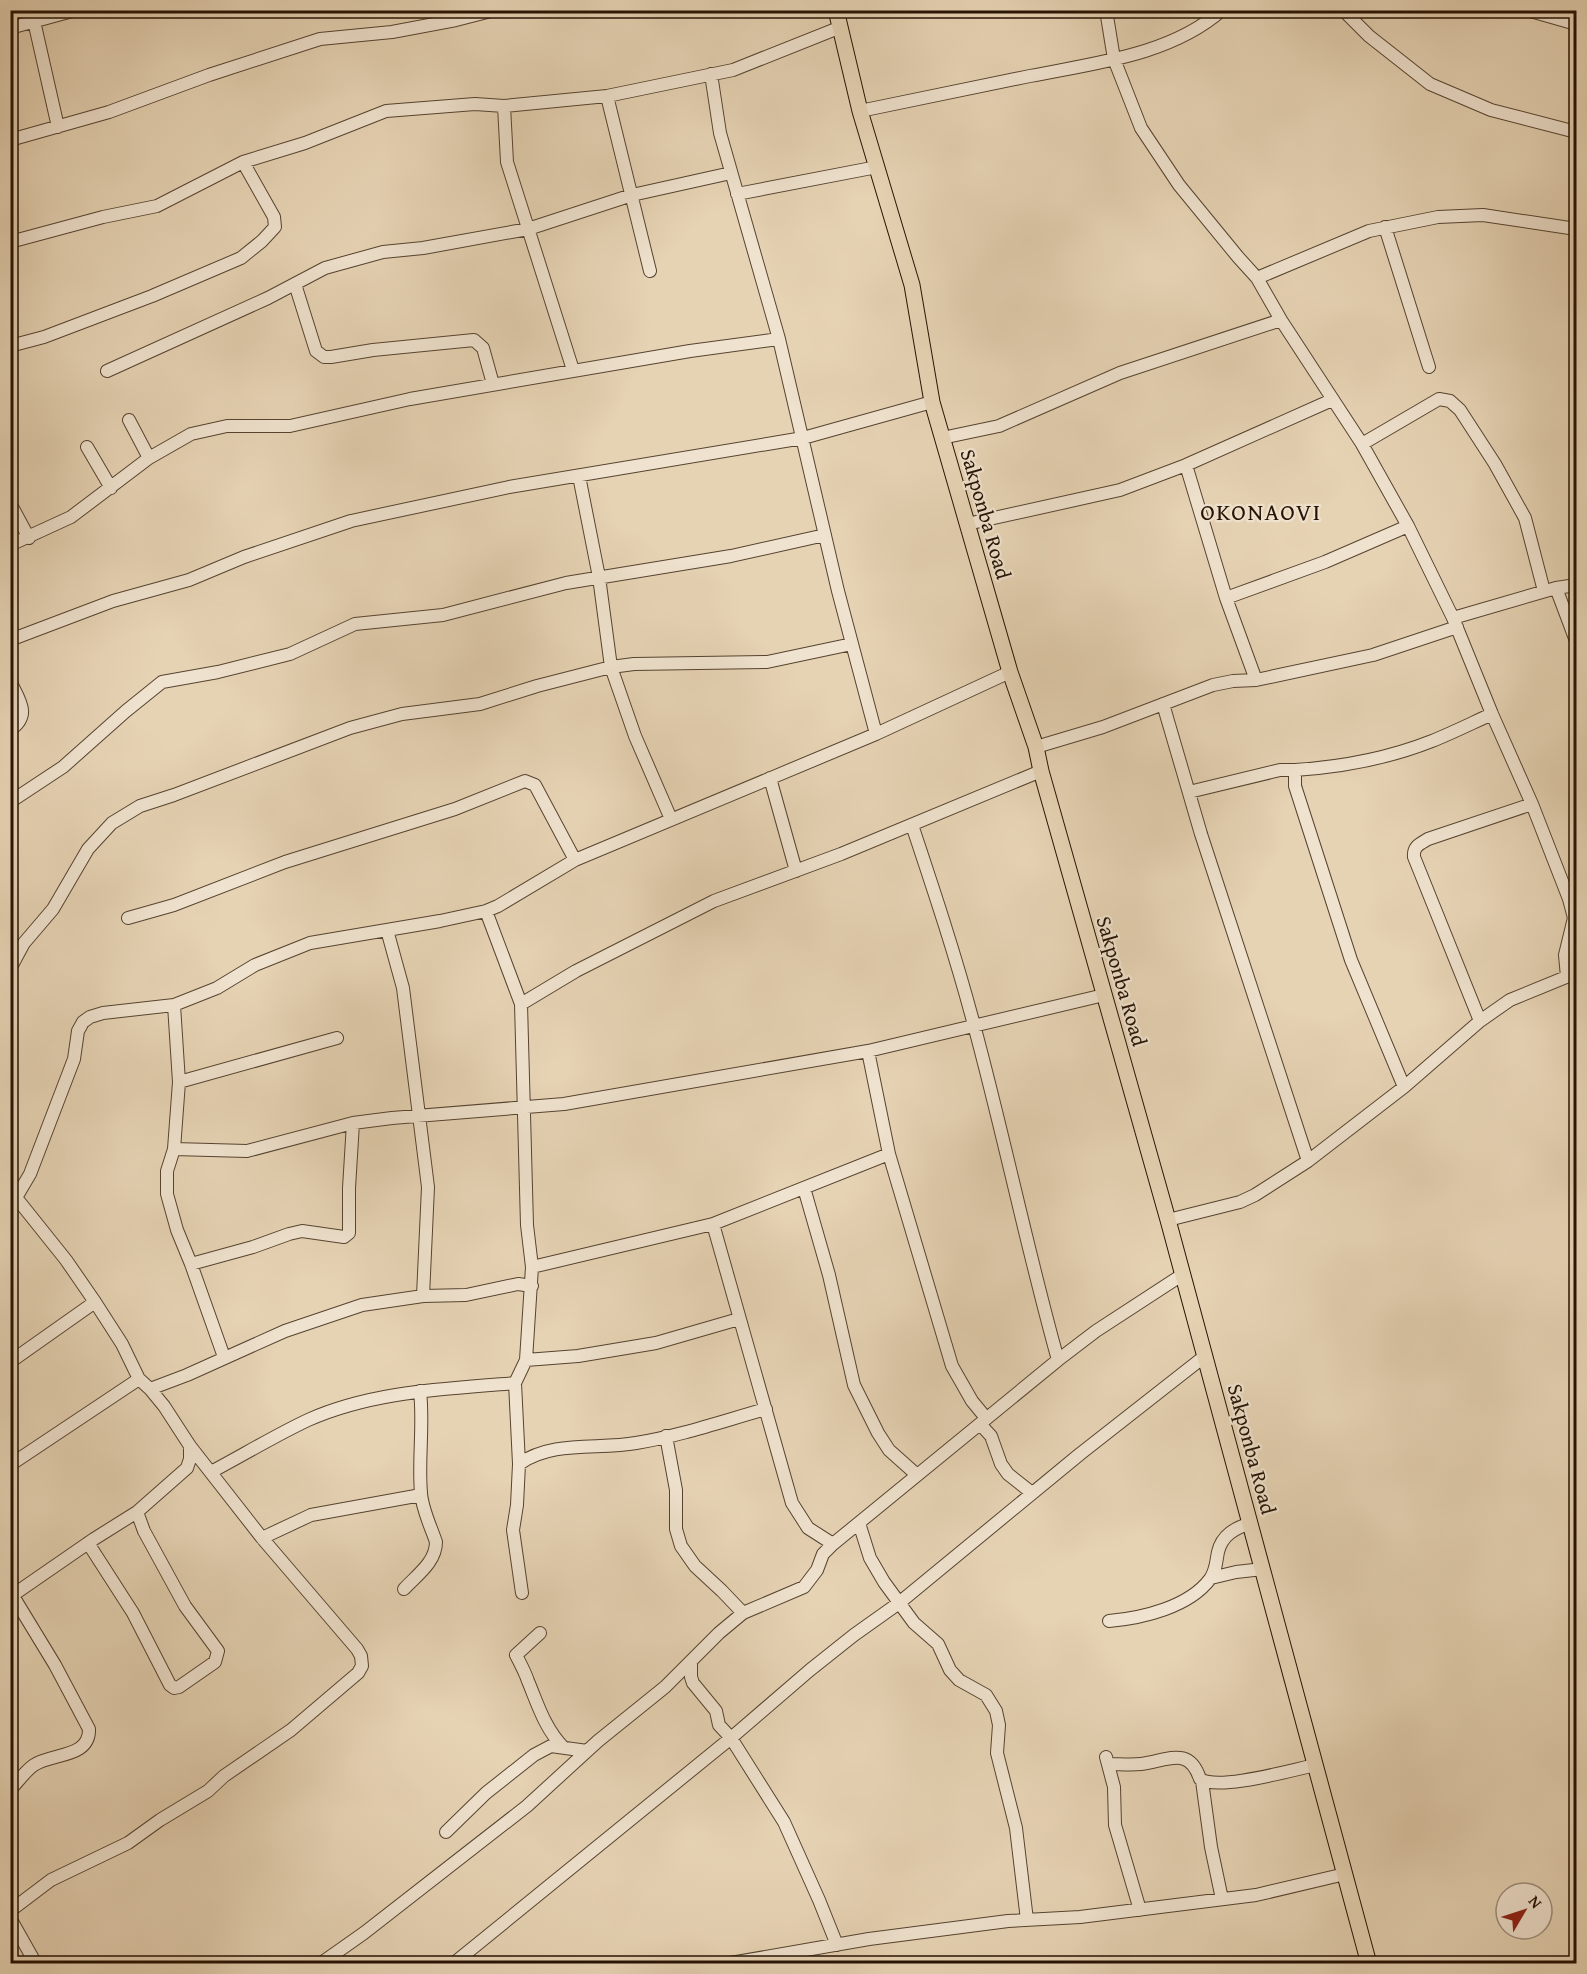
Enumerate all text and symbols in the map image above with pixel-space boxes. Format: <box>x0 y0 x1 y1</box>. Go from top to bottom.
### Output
street label: Sakponba Road <box>953 445 1020 583</box>
district label: OKONAOVI <box>1200 494 1322 529</box>
street label: Sakponba Road <box>1089 912 1156 1050</box>
street label: Sakponba Road <box>1220 1380 1285 1519</box>
north arrow <box>1494 1881 1554 1941</box>
text: N <box>1523 1890 1549 1914</box>

